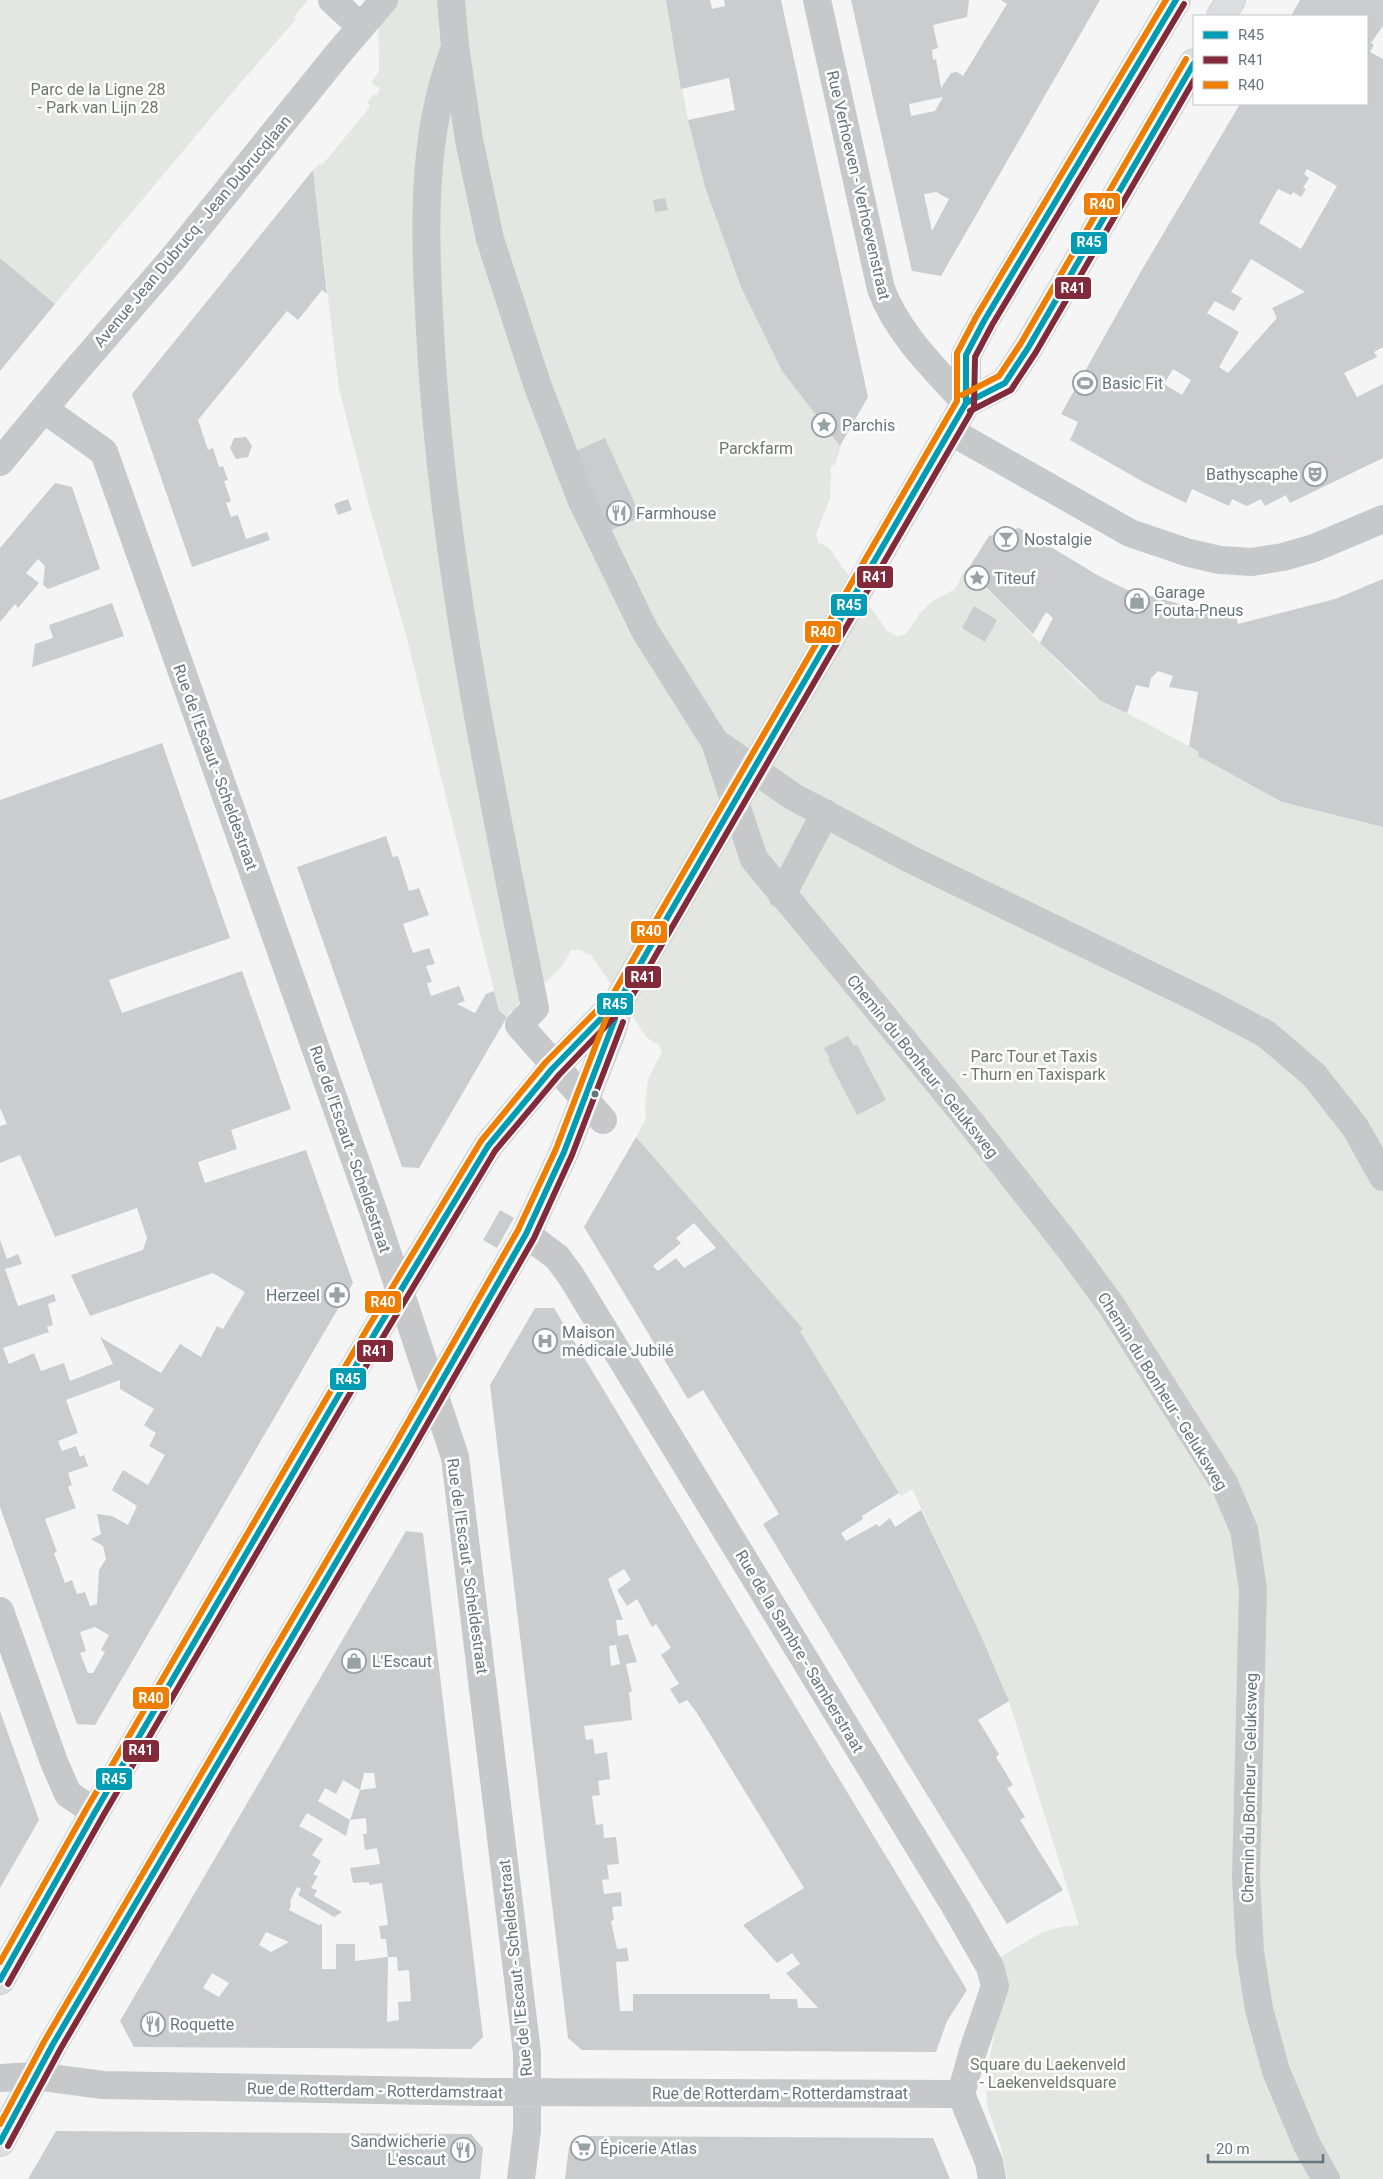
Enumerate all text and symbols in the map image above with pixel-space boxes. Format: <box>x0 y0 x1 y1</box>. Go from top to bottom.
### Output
legend <box>1193 15 1368 105</box>
text: R45 <box>1238 26 1264 44</box>
text: R41 <box>1238 51 1264 69</box>
street label: Rue Verhoeven - Verhoevenstraat <box>823 69 894 302</box>
text: R40 <box>1238 76 1264 94</box>
park label: Parc de la Ligne 28 - Park van Lijn 28 <box>30 80 166 117</box>
street label: Avenue Jean Dubrucq - Jean Dubrucqlaan <box>90 112 295 351</box>
line badge: R40 <box>1083 192 1121 216</box>
text: R40 <box>1089 196 1115 212</box>
line badge: R45 <box>1070 231 1108 255</box>
text: R45 <box>1076 234 1102 250</box>
line badge: R41 <box>1054 276 1092 300</box>
text: R41 <box>1060 280 1086 296</box>
sports icon: Basic Fit <box>1072 370 1098 396</box>
place label: Basic Fit <box>1102 374 1163 393</box>
place icon: Parchis <box>811 412 837 438</box>
place label: Parchis <box>842 416 895 435</box>
park label: Parckfarm <box>719 439 793 458</box>
theatre icon: Bathyscaphe <box>1302 461 1328 487</box>
place label: Bathyscaphe <box>1206 465 1298 484</box>
restaurant icon: Farmhouse <box>606 500 632 526</box>
place label: Farmhouse <box>636 504 716 523</box>
bar icon: Nostalgie <box>993 526 1019 552</box>
place label: Nostalgie <box>1024 530 1092 549</box>
line badge: R41 <box>856 565 894 589</box>
place icon: Titeuf <box>964 565 990 591</box>
text: R41 <box>862 569 888 585</box>
place label: Titeuf <box>994 569 1036 588</box>
place label: Garage Fouta-Pneus <box>1154 583 1243 620</box>
shop icon: Garage Fouta-Pneus <box>1124 588 1150 614</box>
line badge: R45 <box>830 593 868 617</box>
text: R45 <box>836 597 862 613</box>
line badge: R40 <box>804 620 842 644</box>
text: R40 <box>810 624 836 640</box>
street label: Rue de l'Escaut - Scheldestraat <box>169 662 262 873</box>
line badge: R40 <box>630 920 668 944</box>
text: R40 <box>636 923 662 939</box>
line badge: R41 <box>624 965 662 989</box>
text: R41 <box>630 969 656 985</box>
street label: Chemin du Bonheur - Geluksweg <box>843 971 1002 1162</box>
line badge: R45 <box>596 992 634 1016</box>
text: R45 <box>602 996 628 1012</box>
street label: Rue de l'Escaut - Scheldestraat <box>306 1043 395 1255</box>
park label: Parc Tour et Taxis - Thurn en Taxispark <box>962 1047 1106 1084</box>
unlabelled marker <box>590 1089 600 1099</box>
pharmacy icon: Herzeel <box>324 1282 350 1308</box>
place label: Herzeel <box>266 1286 320 1305</box>
street label: Chemin du Bonheur - Geluksweg <box>1094 1289 1232 1494</box>
line badge: R40 <box>364 1290 402 1314</box>
text: R40 <box>370 1294 396 1310</box>
place label: Maison médicale Jubilé <box>562 1323 674 1360</box>
hospital icon: Maison médicale Jubilé <box>532 1328 558 1354</box>
line badge: R41 <box>356 1339 394 1363</box>
text: R41 <box>362 1343 388 1359</box>
line badge: R45 <box>329 1367 367 1391</box>
text: R45 <box>335 1371 361 1387</box>
street label: Rue de l'Escaut - Scheldestraat <box>443 1457 492 1675</box>
street label: Rue de la Sambre - Samberstraat <box>731 1547 868 1756</box>
shop icon: L'Escaut <box>341 1648 367 1674</box>
place label: L'Escaut <box>372 1652 432 1671</box>
street label: Chemin du Bonheur - Geluksweg <box>1238 1673 1261 1903</box>
line badge: R40 <box>132 1686 170 1710</box>
text: R40 <box>138 1690 164 1706</box>
line badge: R41 <box>122 1739 160 1763</box>
text: R41 <box>128 1742 154 1758</box>
line badge: R45 <box>95 1767 133 1791</box>
text: R45 <box>101 1771 127 1787</box>
street label: Rue de l'Escaut - Scheldestraat <box>495 1859 536 2077</box>
restaurant icon: Roquette <box>140 2011 166 2037</box>
place label: Roquette <box>170 2015 234 2034</box>
park label: Square du Laekenveld - Laekenveldsquare <box>970 2055 1126 2092</box>
street label: Rue de Rotterdam - Rotterdamstraat <box>247 2079 503 2102</box>
street label: Rue de Rotterdam - Rotterdamstraat <box>652 2084 908 2103</box>
place label: Sandwicherie L'escaut <box>351 2132 446 2169</box>
scale bar <box>1208 2132 1323 2164</box>
supermarket icon: Épicerie Atlas <box>570 2135 596 2161</box>
restaurant icon: Sandwicherie L'escaut <box>450 2137 476 2163</box>
place label: Épicerie Atlas <box>600 2139 697 2158</box>
text: 20 m <box>1216 2140 1250 2158</box>

